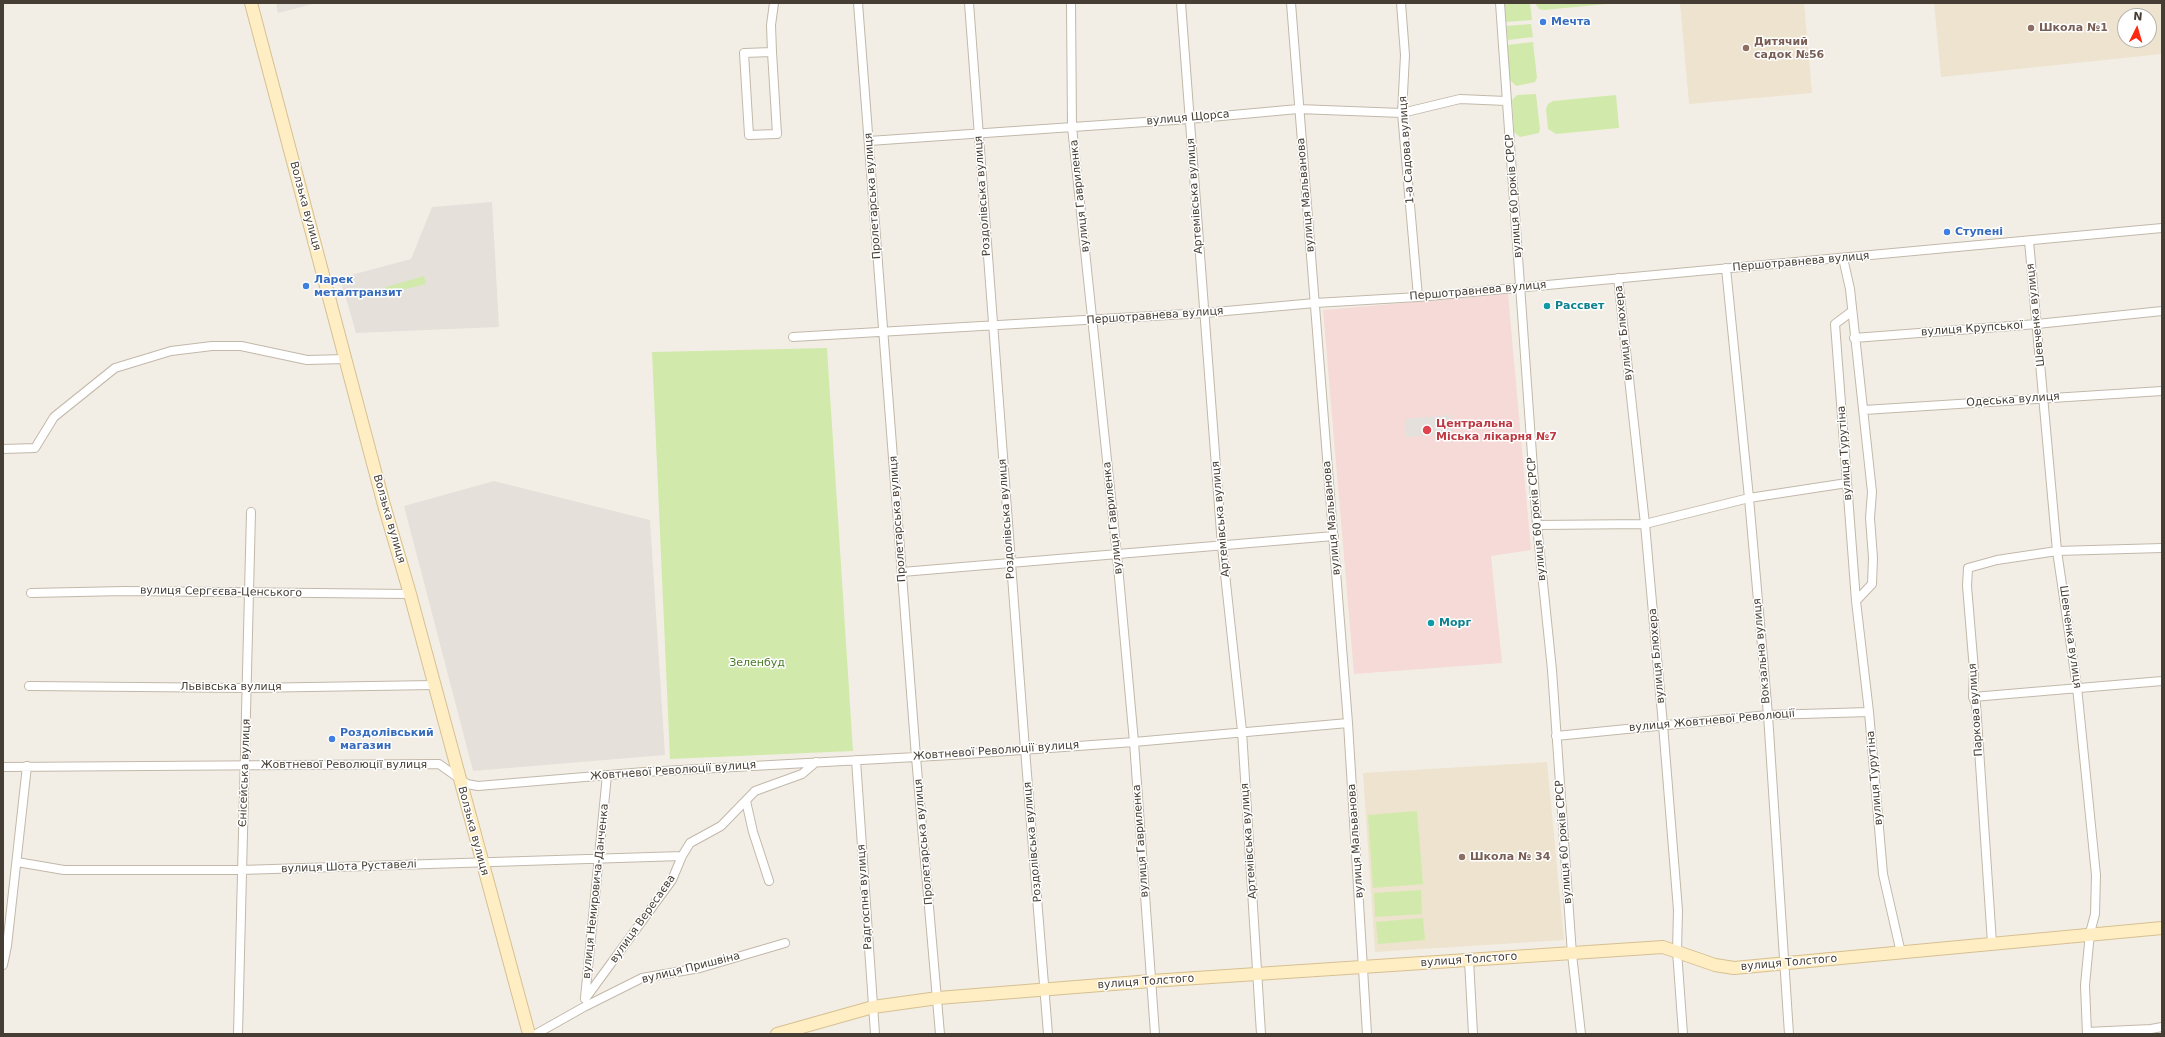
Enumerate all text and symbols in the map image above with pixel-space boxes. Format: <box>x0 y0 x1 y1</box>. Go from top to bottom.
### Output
north arrow <box>2117 8 2157 48</box>
text: N <box>2133 10 2143 23</box>
place label: Мечта <box>1551 15 1591 29</box>
marker: Мечта <box>1538 17 1548 27</box>
place label: Школа №1 <box>2039 21 2108 35</box>
marker: Школа №1 <box>2026 23 2036 33</box>
place label: Дитячий садок №56 <box>1754 35 1824 61</box>
marker: Дитячий садок №56 <box>1741 43 1751 53</box>
street label: 1-а Садова вулиця <box>1397 96 1417 204</box>
street label: вулиця Щорса <box>1146 108 1230 128</box>
street label: Пролетарська вулиця <box>862 132 884 260</box>
street label: вулиця 60 років СРСР <box>1503 134 1525 258</box>
street label: Роздолівська вулиця <box>972 135 994 257</box>
street label: вулиця Мальванова <box>1294 137 1318 253</box>
street label: Артемівська вулиця <box>1184 138 1206 254</box>
street label: вулиця Гавриленка <box>1068 139 1092 253</box>
street label: Волзька вулиця <box>287 160 323 252</box>
place label: Ступені <box>1955 225 2003 239</box>
marker: Ступені <box>1942 227 1952 237</box>
street label: Першотравнева вулиця <box>1732 249 1870 275</box>
street label: Шевченка вулиця <box>2024 263 2048 367</box>
place label: Ларек металтранзит <box>314 273 402 299</box>
street label: Першотравнева вулиця <box>1409 278 1547 304</box>
marker: Ларек металтранзит <box>301 281 311 291</box>
street label: вулиця Блюхера <box>1612 285 1636 381</box>
place label: Рассвет <box>1555 299 1604 313</box>
marker: Рассвет <box>1542 301 1552 311</box>
street label: Першотравнева вулиця <box>1086 305 1224 327</box>
street label: вулиця Крупської <box>1921 319 2023 339</box>
street label: Одеська вулиця <box>1966 390 2060 410</box>
street label: вулиця Турутіна <box>1835 405 1855 501</box>
place label: Центральна Міська лікарня №7 <box>1436 417 1557 443</box>
marker: Центральна Міська лікарня №7 <box>1421 424 1433 436</box>
street label: Пролетарська вулиця <box>887 455 909 583</box>
street label: вулиця 60 років СРСР <box>1525 457 1549 581</box>
street label: Роздолівська вулиця <box>996 458 1018 580</box>
street label: вулиця Мальванова <box>1320 460 1344 576</box>
street label: вулиця Гавриленка <box>1101 461 1125 575</box>
street label: Артемівська вулиця <box>1209 461 1233 577</box>
street label: Волзька вулиця <box>370 473 408 565</box>
street label: вулиця Сергєєва-Ценського <box>140 584 302 600</box>
street label: Шевченка вулиця <box>2056 585 2084 689</box>
street label: Вокзальна вулиця <box>1751 598 1773 704</box>
street label: вулиця Блюхера <box>1646 608 1668 704</box>
place label: Морг <box>1439 616 1471 630</box>
marker: Морг <box>1426 618 1436 628</box>
park label: Зеленбуд <box>729 656 785 670</box>
street label: Паркова вулиця <box>1966 663 1986 757</box>
street label: Львівська вулиця <box>180 680 282 694</box>
street label: вулиця Жовтневої Революції <box>1629 707 1795 735</box>
street label: Єнісейська вулиця <box>237 719 253 827</box>
place label: Роздолівський магазин <box>340 726 434 752</box>
street label: вулиця Турутіна <box>1864 730 1886 826</box>
marker: Роздолівський магазин <box>327 734 337 744</box>
street label: Жовтневої Революції вулиця <box>913 739 1079 763</box>
street label: Жовтневої Революції вулиця <box>261 758 427 772</box>
street label: Жовтневої Революції вулиця <box>590 759 756 783</box>
street label: Пролетарська вулиця <box>912 778 936 906</box>
street label: вулиця 60 років СРСР <box>1553 780 1575 904</box>
street label: Роздолівська вулиця <box>1021 781 1045 903</box>
street label: Артемівська вулиця <box>1238 783 1260 899</box>
street label: вулиця Мальванова <box>1345 783 1367 899</box>
street label: вулиця Гавриленка <box>1130 784 1152 898</box>
street label: Волзька вулиця <box>455 785 491 877</box>
street label: вулиця Немировича-Данченка <box>580 803 612 979</box>
street label: Радгоспна вулиця <box>855 844 875 950</box>
place label: Школа № 34 <box>1470 850 1550 864</box>
marker: Школа № 34 <box>1457 852 1467 862</box>
street label: вулиця Шота Руставелі <box>281 858 417 876</box>
street label: вулиця Вересаєва <box>608 872 678 966</box>
street label: вулиця Пришвіна <box>641 949 741 987</box>
street label: вулиця Толстого <box>1420 950 1518 970</box>
street label: вулиця Толстого <box>1740 952 1838 974</box>
street label: вулиця Толстого <box>1097 972 1195 992</box>

